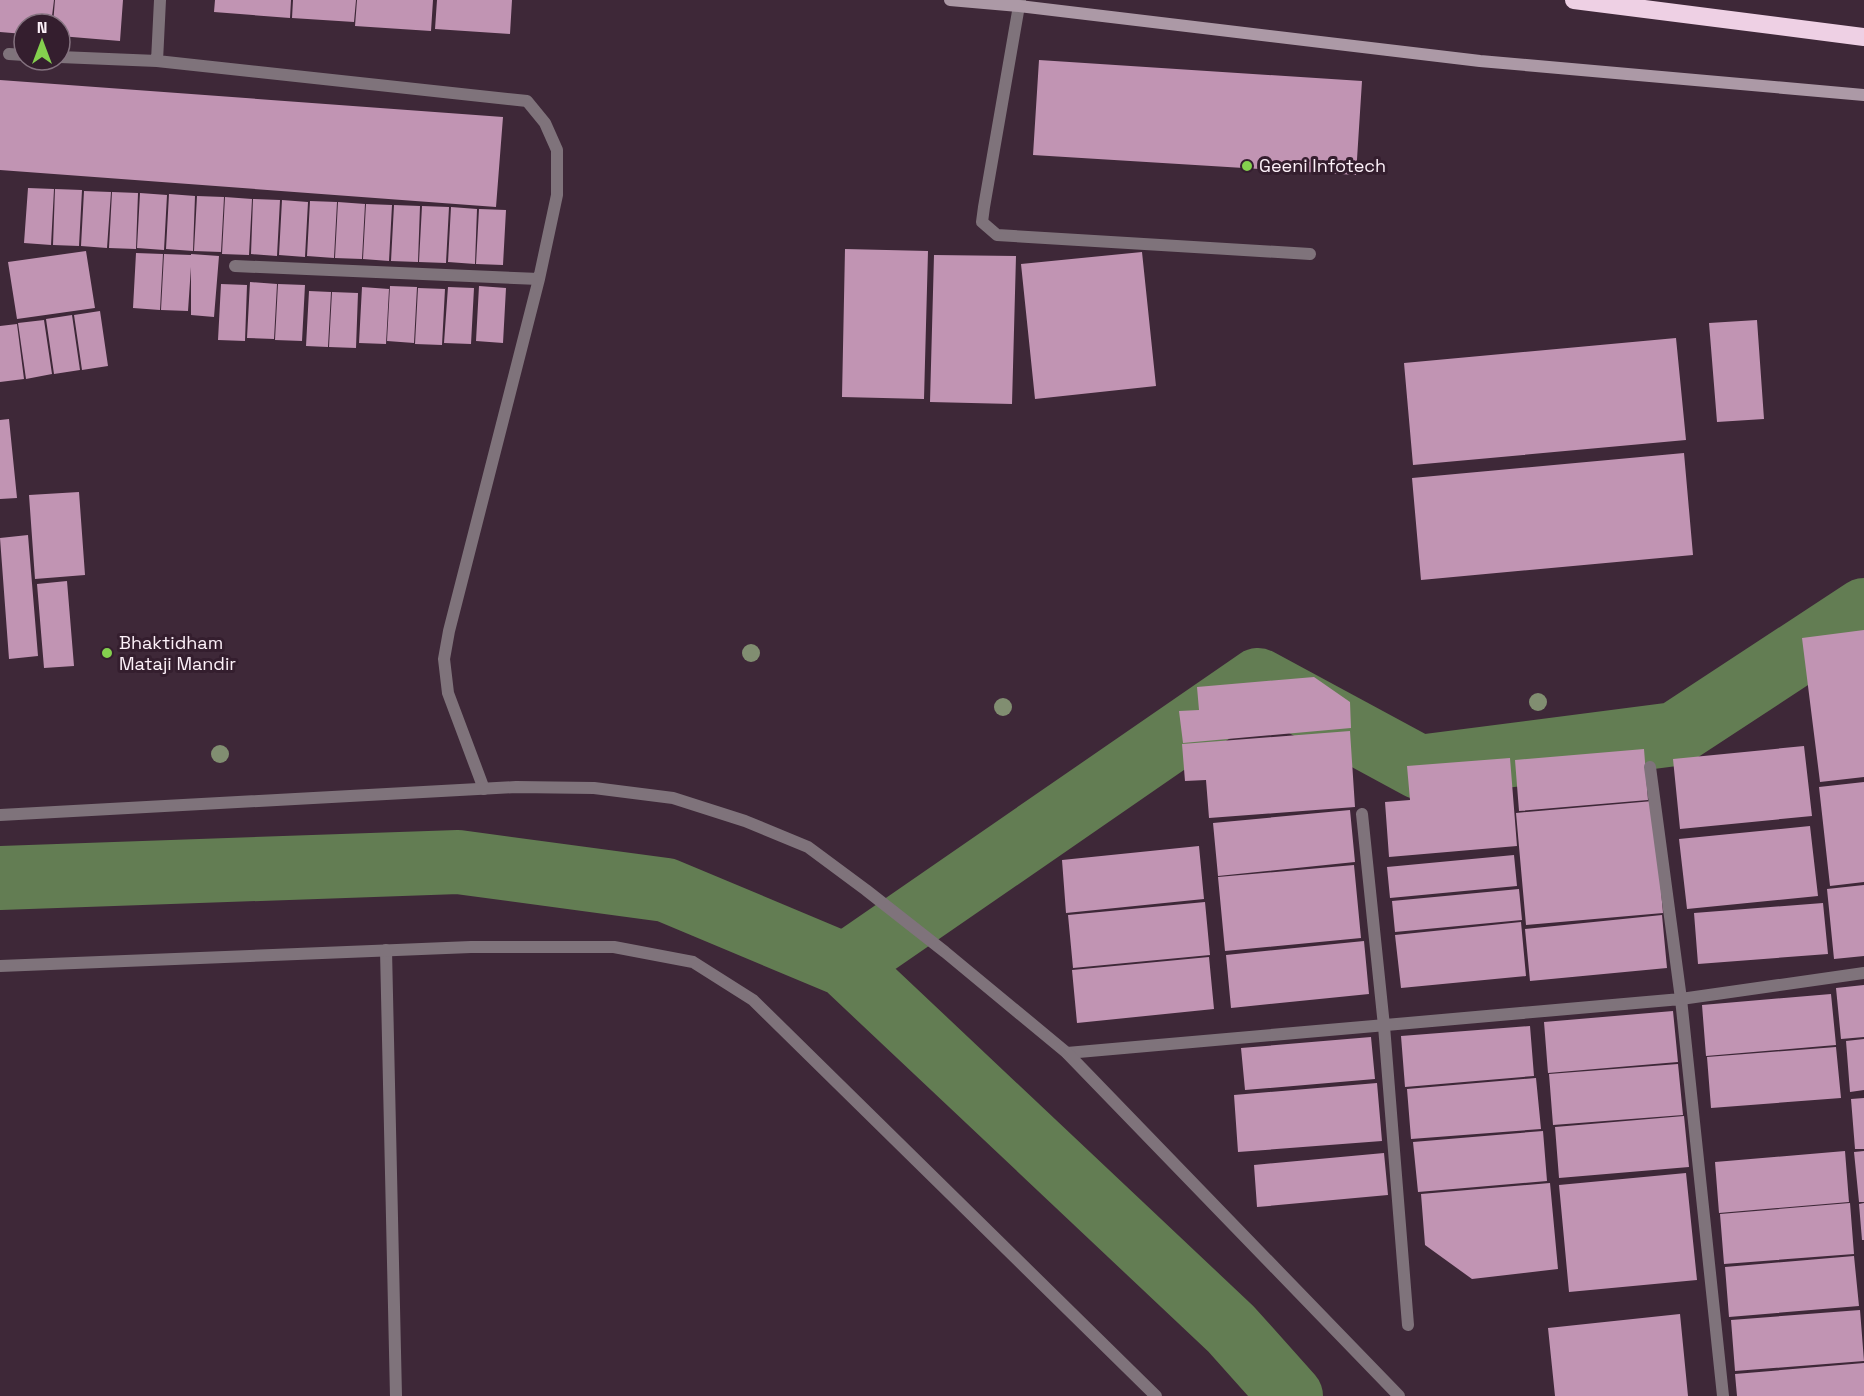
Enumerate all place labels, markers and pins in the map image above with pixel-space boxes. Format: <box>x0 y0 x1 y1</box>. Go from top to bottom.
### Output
place label: Geeni Infotech <box>1259 154 1386 177</box>
marker: Geeni Infotech <box>1240 159 1254 173</box>
place label: Bhaktidham Mataji Mandir <box>119 631 236 675</box>
marker: Bhaktidham Mataji Mandir <box>100 646 114 660</box>

